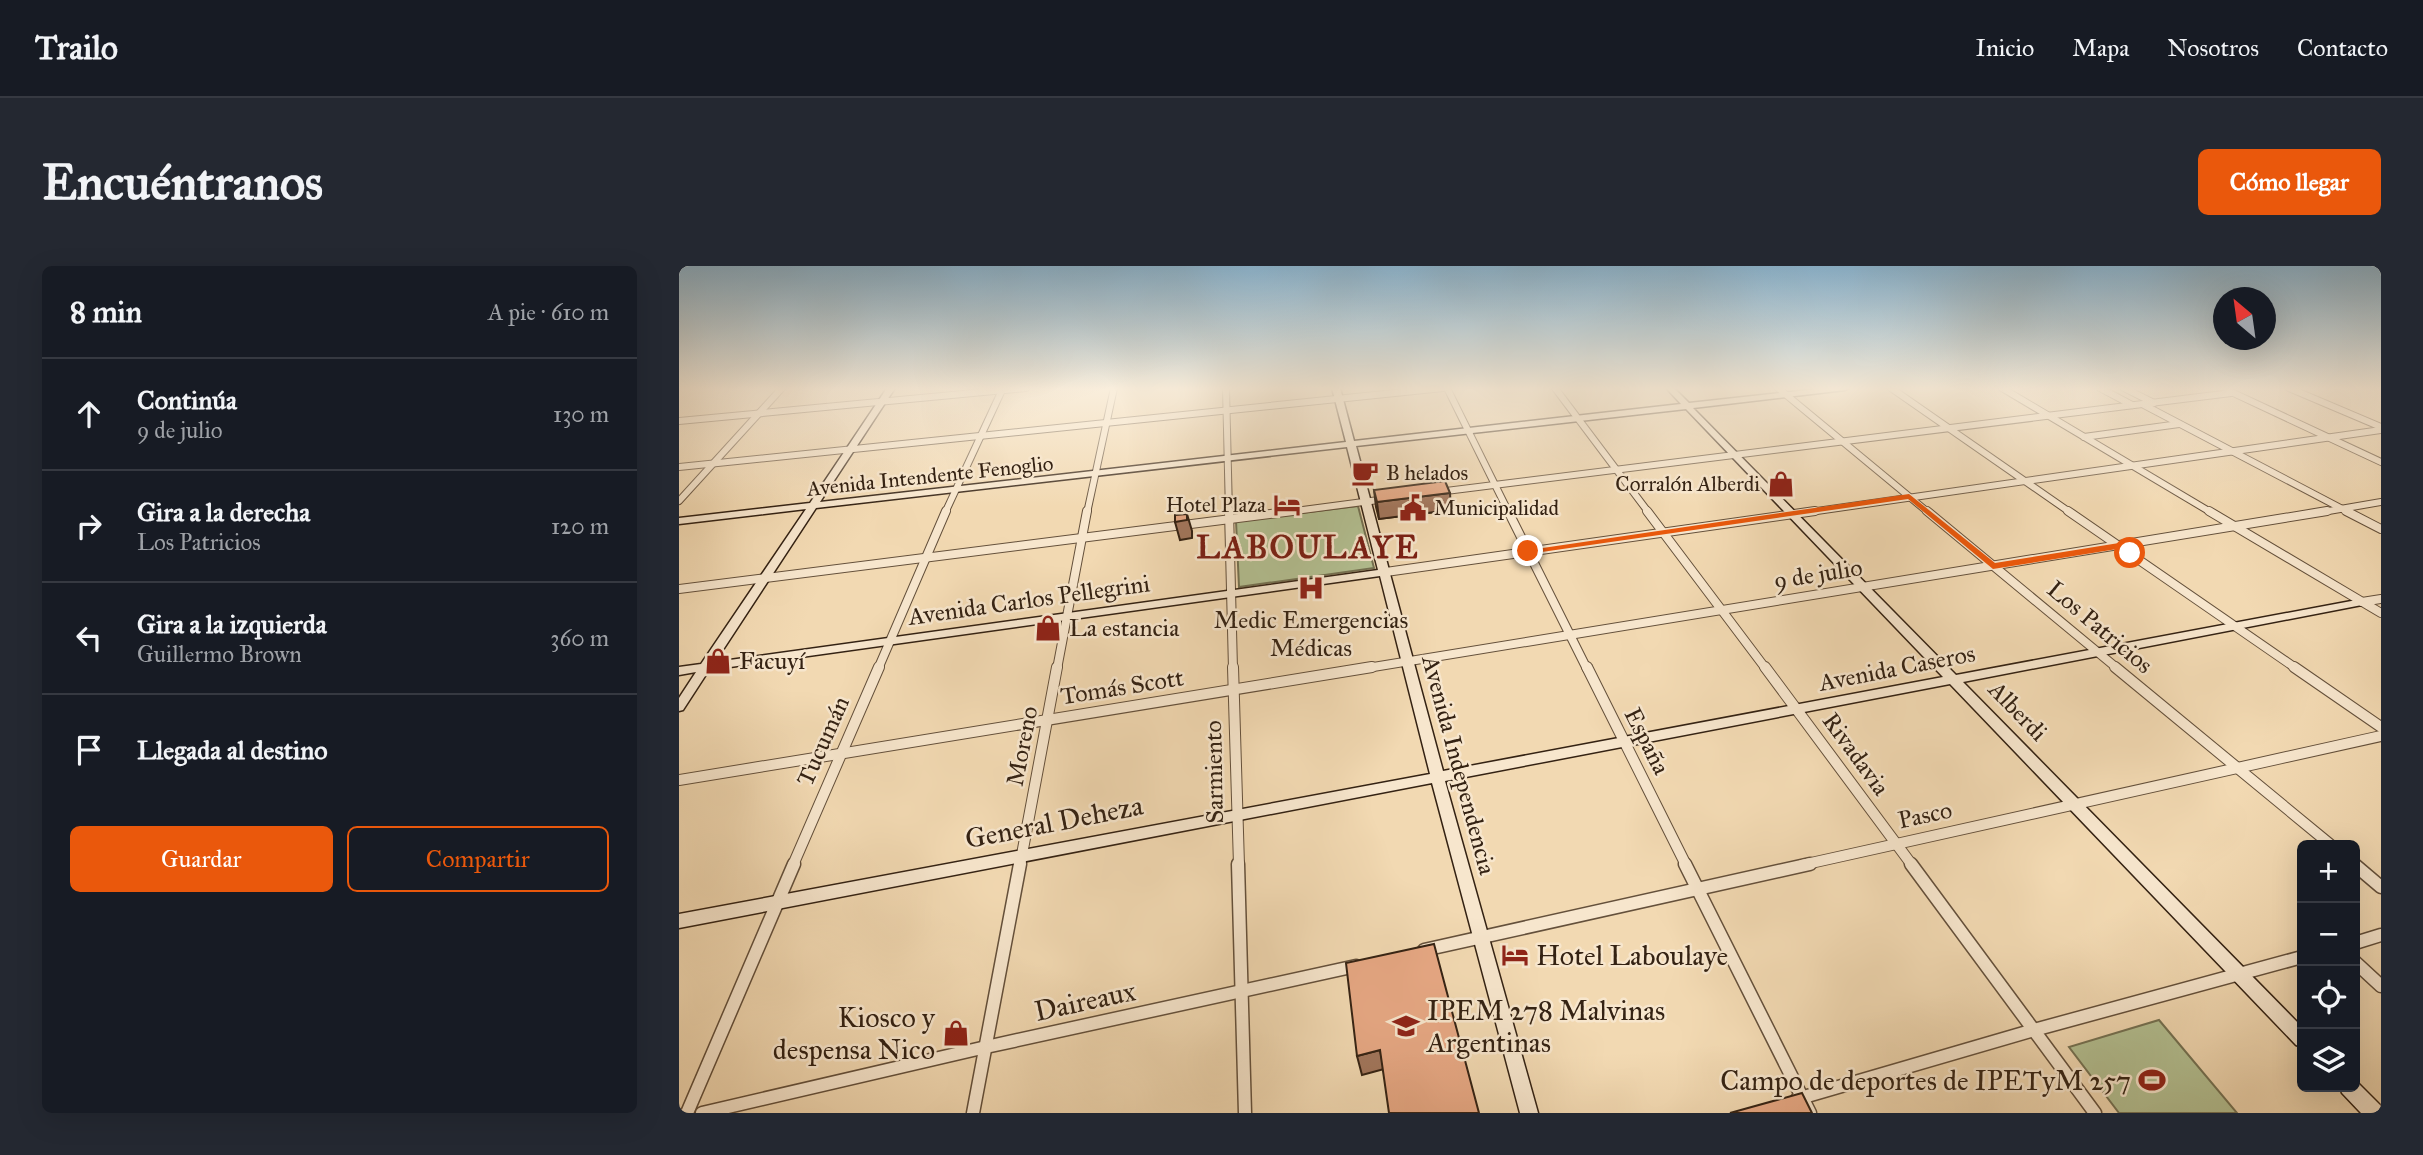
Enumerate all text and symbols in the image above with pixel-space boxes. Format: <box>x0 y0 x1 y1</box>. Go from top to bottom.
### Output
text: Trailo <box>35 28 118 68</box>
text: Inicio <box>1976 33 2034 63</box>
text: Mapa <box>2072 33 2129 63</box>
text: Nosotros <box>2167 33 2259 63</box>
text: Contacto <box>2297 33 2388 63</box>
button: Cómo llegar <box>2198 149 2381 215</box>
text: Encuéntranos <box>42 153 323 212</box>
north arrow <box>2213 287 2276 350</box>
text: 8 min <box>70 294 142 330</box>
text: A pie · 610 m <box>488 298 609 326</box>
text: Continúa <box>137 384 237 416</box>
icon: ahead <box>70 395 108 433</box>
text: 130 m <box>553 400 609 428</box>
text: 9 de julio <box>137 416 222 444</box>
street label: Avenida Intendente Fenoglio <box>804 450 1055 502</box>
cafe icon: B helados <box>1350 458 1380 488</box>
place label: B helados <box>1386 460 1468 486</box>
shop icon: Corralón Alberdi <box>1766 469 1796 499</box>
place label: Corralón Alberdi <box>1615 471 1760 497</box>
hotel icon: Hotel Plaza <box>1272 490 1302 520</box>
place label: Hotel Plaza <box>1166 492 1266 518</box>
public building icon: Municipalidad <box>1398 493 1428 523</box>
place label: Municipalidad <box>1434 495 1559 521</box>
text: Gira a la derecha <box>137 496 310 528</box>
icon: right <box>70 507 108 545</box>
text: 120 m <box>551 512 609 540</box>
text: Los Patricios <box>137 528 261 556</box>
district label: LABOULAYE <box>1196 528 1420 567</box>
route end <box>1512 535 1543 566</box>
route start <box>2114 537 2145 568</box>
street label: 9 de julio <box>1772 552 1864 596</box>
street label: Avenida Carlos Pellegrini <box>905 568 1152 632</box>
hospital icon: Medic Emergencias Médicas <box>1296 573 1326 603</box>
street label: Los Patricios <box>2041 574 2159 680</box>
place label: Medic Emergencias Médicas <box>1214 605 1408 663</box>
text: Gira a la izquierda <box>137 608 327 640</box>
shop icon: La estancia <box>1033 613 1063 643</box>
place label: La estancia <box>1069 613 1180 643</box>
icon: left <box>70 619 108 657</box>
text: 360 m <box>550 624 609 652</box>
street label: Avenida Caseros <box>1815 638 1978 698</box>
text: Guillermo Brown <box>137 640 302 668</box>
shop icon: Facuyí <box>703 646 733 676</box>
place label: Facuyí <box>739 646 806 676</box>
street label: Avenida Independencia <box>1415 651 1503 879</box>
street label: Tomás Scott <box>1058 662 1186 712</box>
street label: Alberdi <box>1982 674 2054 748</box>
street label: Tucumán <box>790 691 856 791</box>
street label: España <box>1617 702 1677 780</box>
street label: Moreno <box>1000 704 1044 788</box>
street label: Rivadavia <box>1816 707 1897 802</box>
street label: Sarmiento <box>1198 720 1230 824</box>
icon: arrive <box>70 731 108 769</box>
text: Llegada al destino <box>137 734 328 766</box>
street label: General Deheza <box>962 788 1146 856</box>
street label: Pasco <box>1895 795 1955 835</box>
button: Guardar <box>70 826 333 892</box>
button: Compartir <box>347 826 609 892</box>
map controls <box>2297 840 2360 1092</box>
button: + <box>2297 840 2360 903</box>
button: − <box>2297 903 2360 966</box>
place label: Hotel Laboulaye <box>1536 938 1728 973</box>
hotel icon: Hotel Laboulaye <box>1500 940 1530 970</box>
button: locate <box>2297 966 2360 1029</box>
street label: Daireaux <box>1031 973 1139 1029</box>
place label: IPEM 278 Malvinas Argentinas <box>1426 993 1665 1060</box>
place label: Kiosco y despensa Nico <box>773 1000 936 1067</box>
school or university icon: IPEM 278 Malvinas Argentinas <box>1391 1011 1421 1041</box>
shop icon: Kiosco y despensa Nico <box>941 1018 971 1048</box>
button: layers <box>2297 1029 2360 1092</box>
place label: Campo de deportes de IPETyM 257 <box>1720 1063 2131 1098</box>
sports icon: Campo de deportes de IPETyM 257 <box>2137 1065 2167 1095</box>

